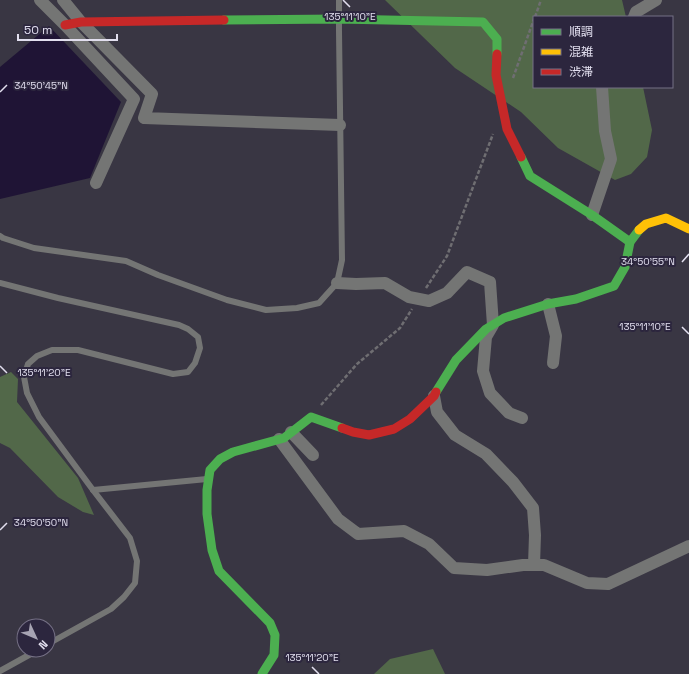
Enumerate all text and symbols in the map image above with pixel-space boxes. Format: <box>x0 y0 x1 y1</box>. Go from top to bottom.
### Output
text: 135°11'10"E <box>324 10 376 23</box>
scale bar <box>18 16 117 42</box>
legend <box>533 16 673 88</box>
text: 50 m <box>24 22 52 38</box>
text: 順調 <box>569 24 593 40</box>
text: 混雑 <box>569 44 593 60</box>
text: 渋滞 <box>569 64 593 80</box>
text: 34°50'45"N <box>14 79 68 92</box>
text: 34°50'55"N <box>621 255 675 268</box>
text: 135°11'10"E <box>619 320 671 333</box>
text: 135°11'20"E <box>17 366 71 379</box>
text: 34°50'50"N <box>14 516 68 529</box>
north arrow <box>16 618 56 658</box>
text: N <box>36 637 51 652</box>
text: 135°11'20"E <box>285 651 339 664</box>

